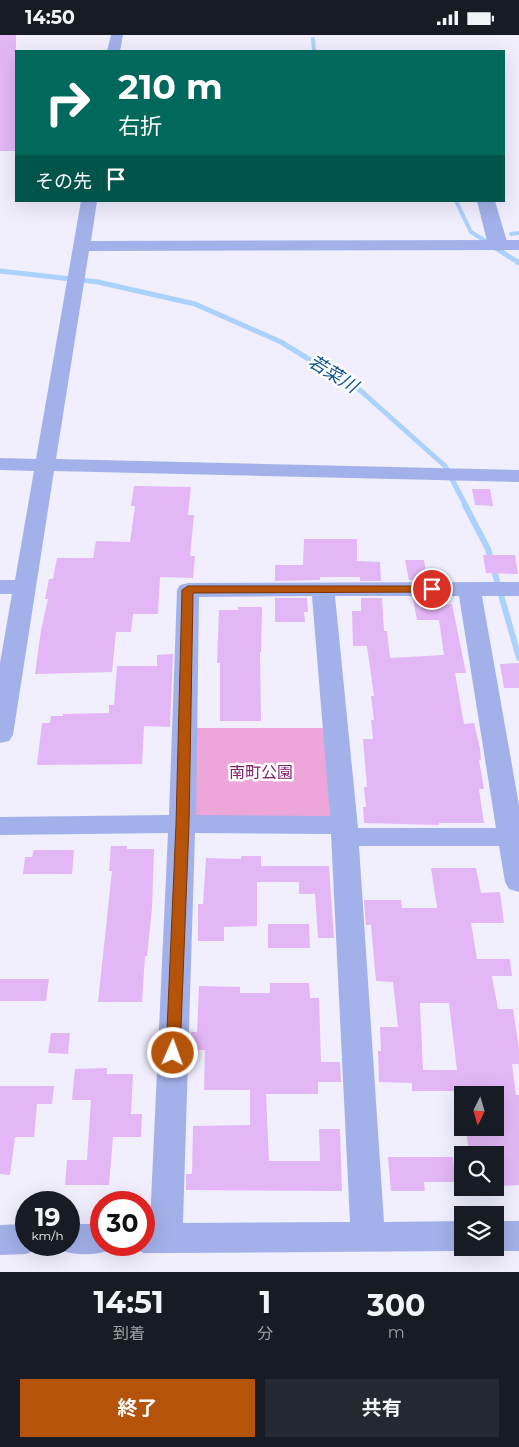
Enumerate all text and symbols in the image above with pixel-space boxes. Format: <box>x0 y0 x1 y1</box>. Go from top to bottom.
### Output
text: 14:50 <box>25 6 75 29</box>
text: 210 m <box>118 65 223 108</box>
icon: right <box>35 70 100 135</box>
text: 右折 <box>118 113 162 140</box>
icon: arrive <box>102 165 130 193</box>
text: その先 <box>35 170 92 193</box>
water label: 若菜川 <box>304 350 363 399</box>
pin <box>411 568 453 610</box>
icon: arrive <box>418 575 446 603</box>
park label: 南町公園 <box>229 763 293 782</box>
position arrow <box>146 1026 198 1078</box>
north arrow <box>454 1086 504 1136</box>
map controls <box>454 1086 504 1256</box>
button: search <box>454 1146 504 1196</box>
speed limit sign: 30 <box>90 1191 155 1256</box>
text: 19 <box>35 1202 60 1232</box>
button: layers <box>454 1206 504 1256</box>
text: km/h <box>31 1228 64 1243</box>
text: 14:51 <box>94 1284 164 1321</box>
text: 1 <box>259 1284 271 1321</box>
text: 300 <box>367 1287 425 1324</box>
text: m <box>388 1323 405 1342</box>
text: 到着 <box>113 1324 145 1343</box>
text: 分 <box>257 1324 273 1343</box>
button: 終了 <box>20 1379 255 1437</box>
button: 共有 <box>265 1379 499 1437</box>

